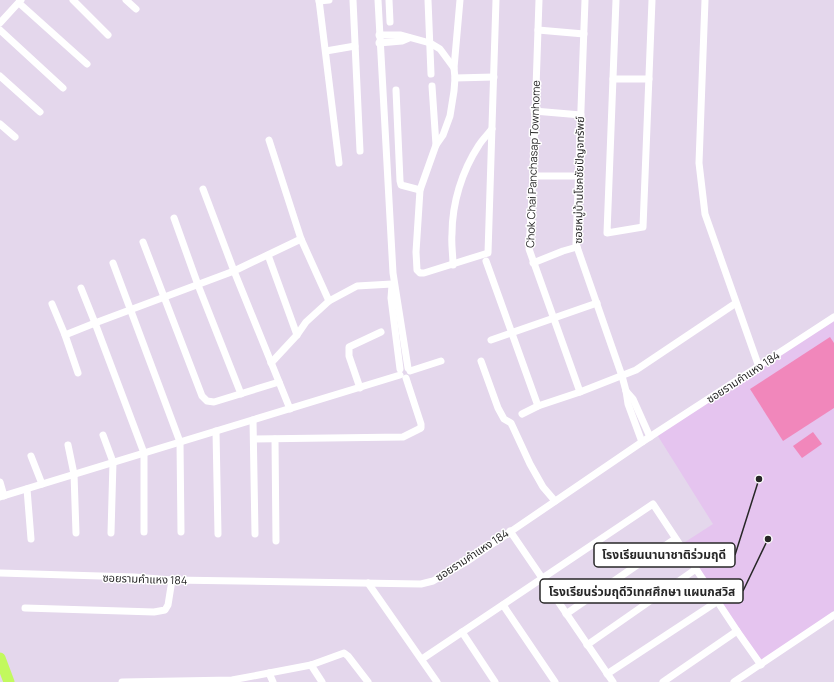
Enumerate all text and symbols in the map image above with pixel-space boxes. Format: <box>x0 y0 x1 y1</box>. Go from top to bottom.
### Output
street label: Chok Chai Panchasap Townhome <box>522 79 543 248</box>
street label: ซอยหมู่บ้านโชคชัยปัญจทรัพย์ <box>570 116 587 244</box>
street label: ซอยรามคำแหง 184 <box>703 347 782 406</box>
street label: ซอยรามคำแหง 184 <box>432 525 511 584</box>
callout: โรงเรียนนานาชาติร่วมฤดี <box>594 543 735 567</box>
text: โรงเรียนนานาชาติร่วมฤดี <box>602 546 726 563</box>
street label: ซอยรามคำแหง 184 <box>102 570 188 587</box>
callout: โรงเรียนร่วมฤดีวิเทศศึกษา แผนกสวิส <box>540 579 743 603</box>
text: โรงเรียนร่วมฤดีวิเทศศึกษา แผนกสวิส <box>549 583 735 600</box>

